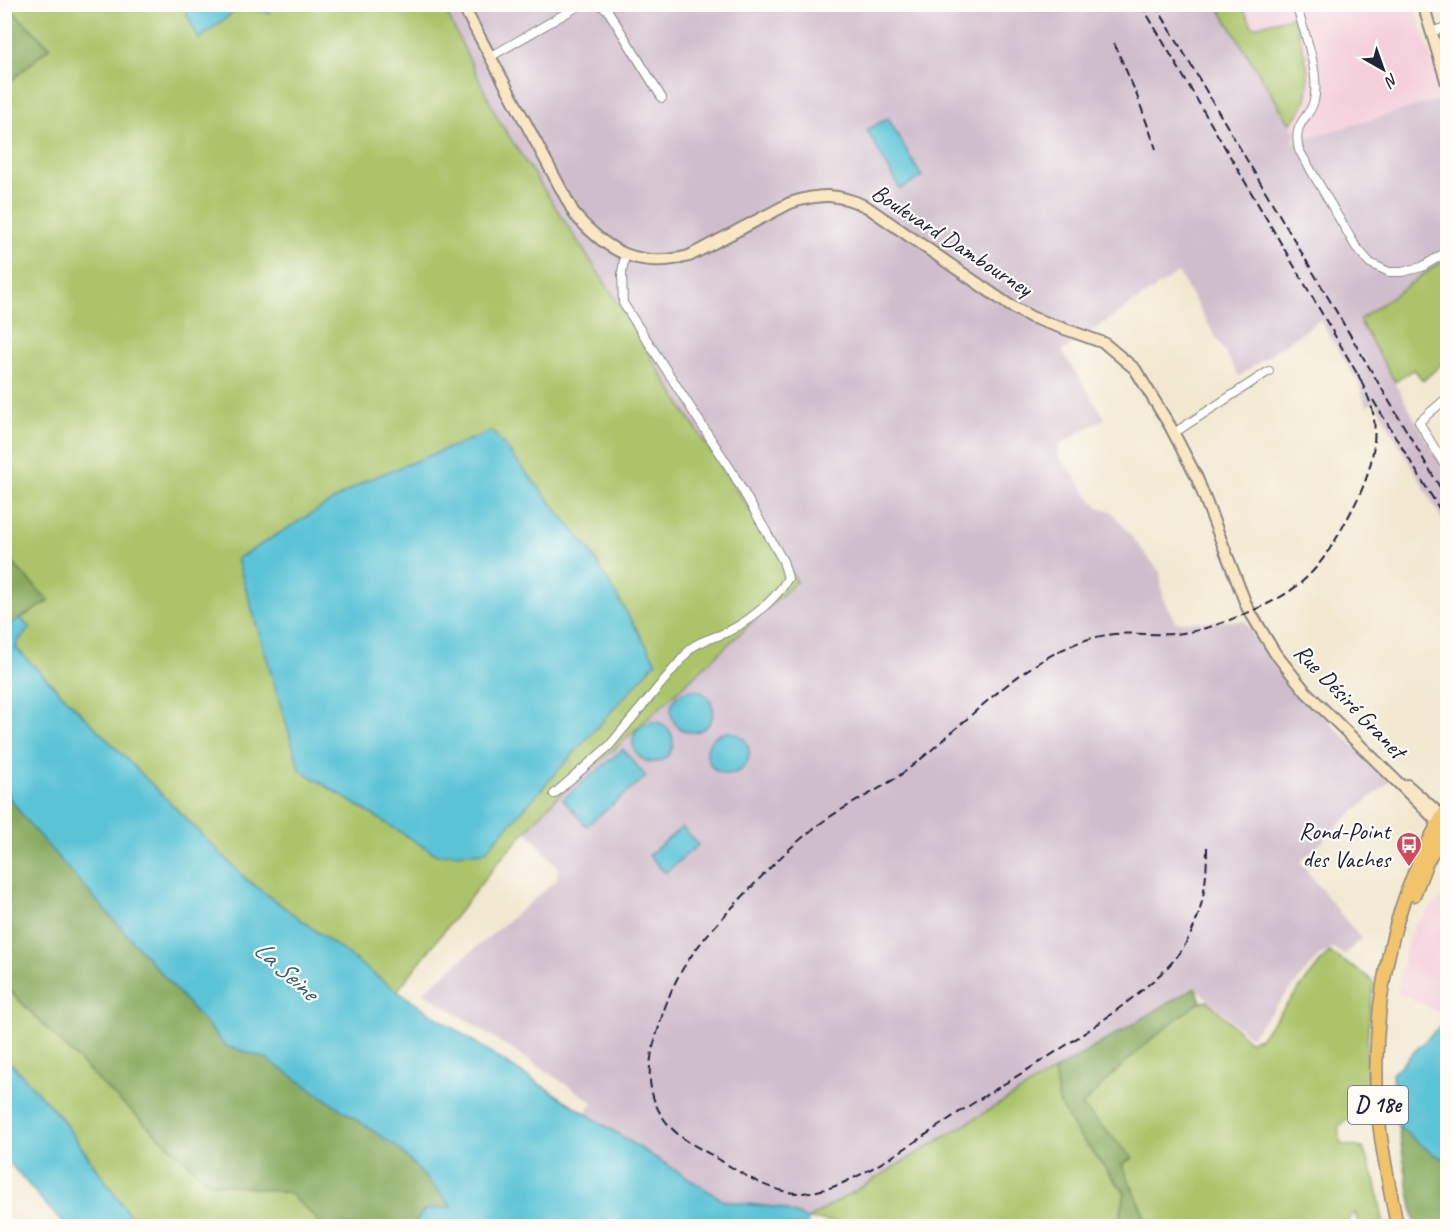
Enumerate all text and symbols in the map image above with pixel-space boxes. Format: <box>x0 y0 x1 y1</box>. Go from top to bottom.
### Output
north arrow <box>1353 39 1413 99</box>
text: N <box>1379 69 1402 93</box>
street label: Boulevard Dambourney <box>866 177 1039 304</box>
street label: Rue Désiré Granet <box>1288 637 1414 767</box>
place label: Rond-Point des Vaches <box>1299 816 1392 874</box>
bus stop icon: Rond-Point des Vaches <box>1394 830 1424 868</box>
water label: La Seine <box>247 933 328 1010</box>
road number: D 18e <box>1348 1086 1408 1124</box>

